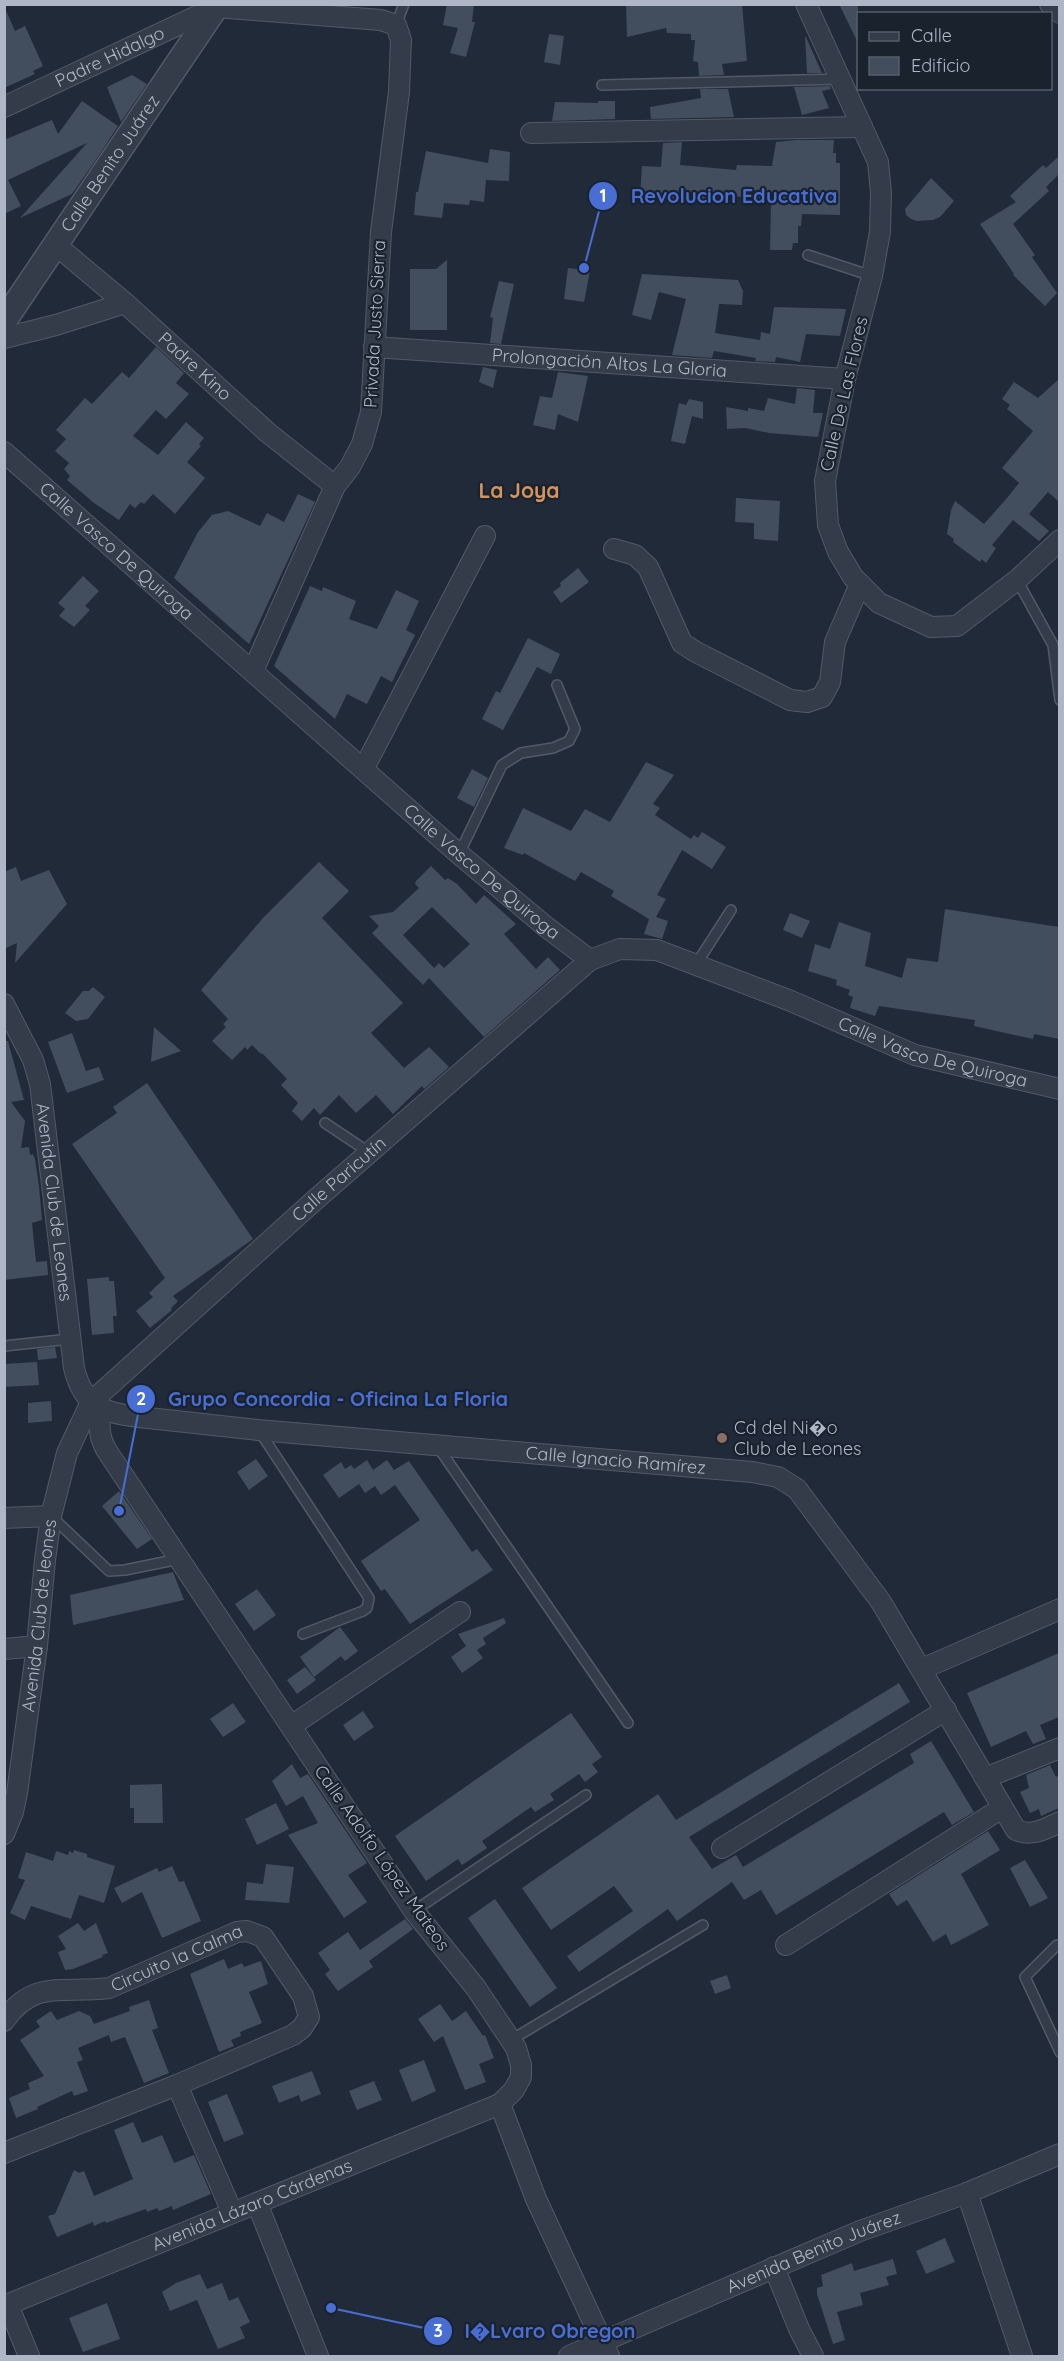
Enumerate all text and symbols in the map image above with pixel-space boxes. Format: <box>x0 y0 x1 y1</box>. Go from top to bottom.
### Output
legend <box>857 12 1052 90</box>
street label: Padre Hidalgo <box>51 21 168 92</box>
text: Calle <box>911 24 952 47</box>
text: Edificio <box>911 54 970 77</box>
street label: Calle Benito Juárez <box>55 90 164 236</box>
callout: Revolucion Educativa <box>588 177 849 215</box>
text: Revolucion Educativa <box>631 183 837 208</box>
text: 1 <box>599 184 607 207</box>
street label: Privada Justo Sierra <box>359 239 390 409</box>
street label: Calle De Las Flores <box>815 314 872 473</box>
street label: Padre Kino <box>154 327 237 405</box>
street label: Prolongación Altos La Gloria <box>491 343 728 382</box>
street label: Calle Vasco De Quiroga <box>35 477 199 625</box>
district label: La Joya <box>478 477 560 503</box>
street label: Calle Vasco De Quiroga <box>399 799 565 944</box>
street label: Calle Vasco De Quiroga <box>835 1011 1030 1092</box>
street label: Avenida Club de Leones <box>31 1102 78 1302</box>
street label: Calle Paricutín <box>287 1131 391 1227</box>
callout: Grupo Concordia - Oficina La Floria <box>126 1380 520 1418</box>
text: Grupo Concordia - Oficina La Floria <box>168 1386 508 1411</box>
text: 2 <box>136 1387 146 1410</box>
place label: Cd del Ni�o Club de Leones <box>734 1416 862 1460</box>
marker: Cd del Ni�o Club de Leones <box>715 1431 729 1445</box>
street label: Calle Ignacio Ramírez <box>525 1441 707 1479</box>
street label: Avenida Club de leones <box>16 1518 61 1713</box>
street label: Calle Adolfo López Mateos <box>310 1760 455 1955</box>
street label: Circuito la Calma <box>107 1919 246 1997</box>
street label: Avenida Lázaro Cárdenas <box>148 2153 356 2256</box>
street label: Avenida Benito Juárez <box>723 2205 904 2298</box>
callout: I�Lvaro Obregon <box>423 2312 648 2350</box>
text: I�Lvaro Obregon <box>465 2318 635 2343</box>
text: 3 <box>433 2319 443 2342</box>

